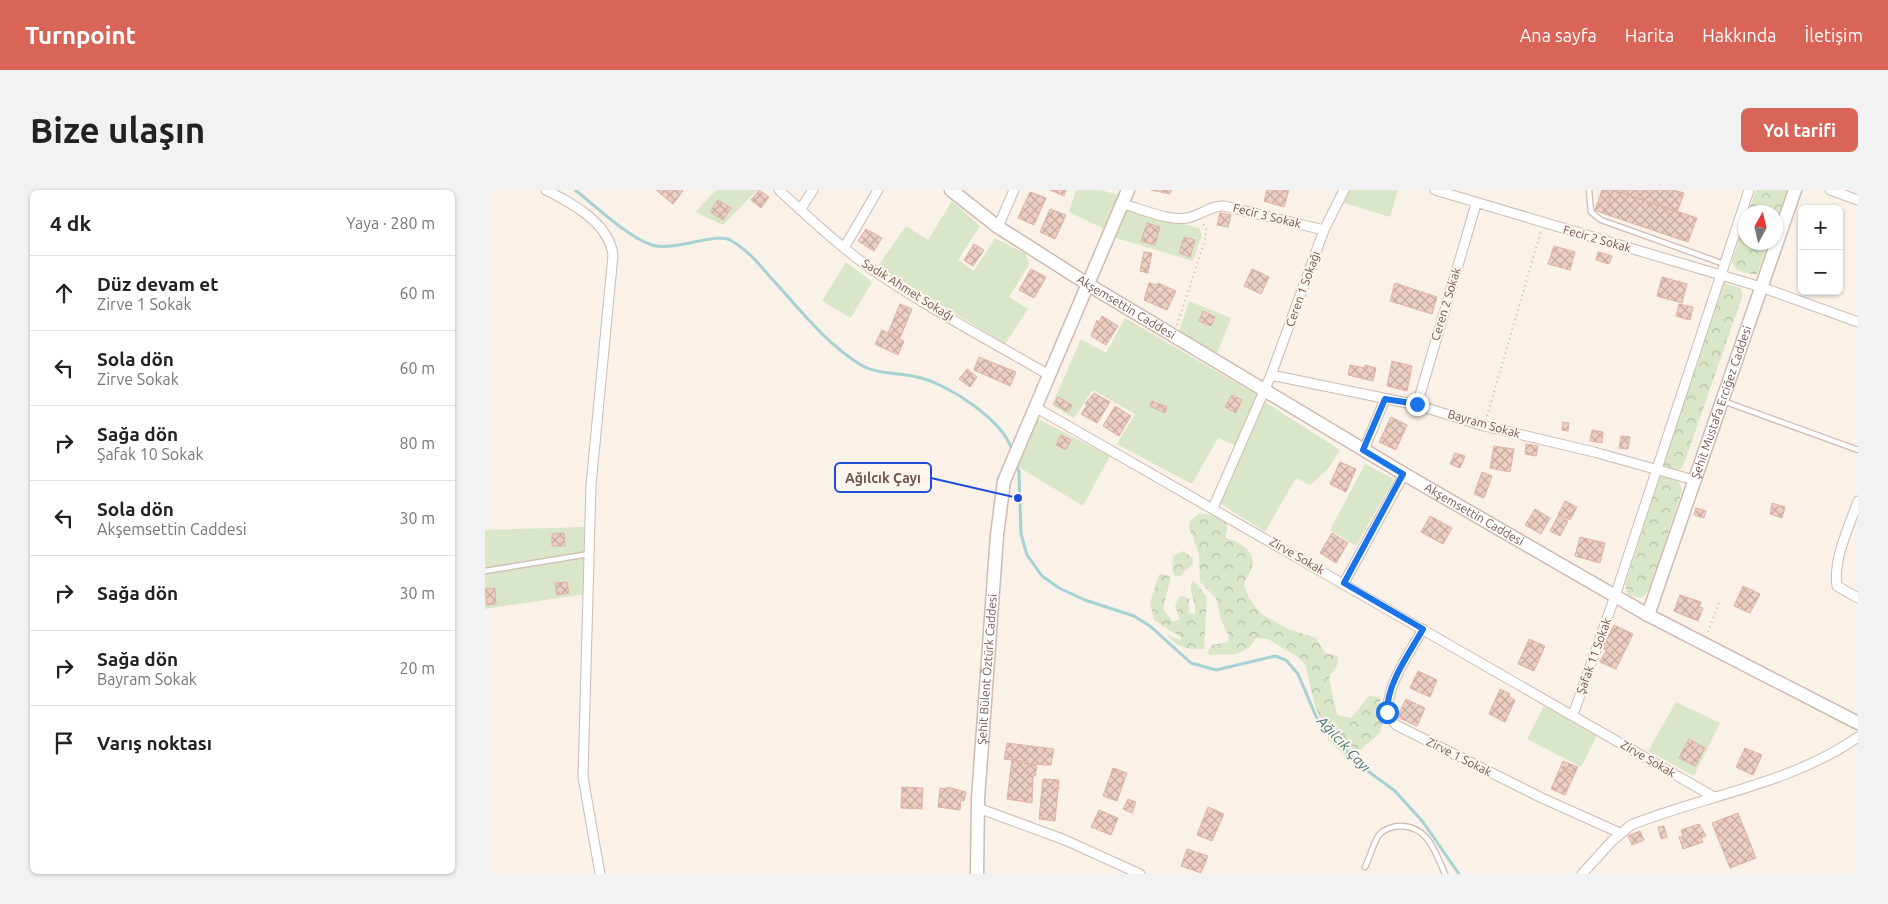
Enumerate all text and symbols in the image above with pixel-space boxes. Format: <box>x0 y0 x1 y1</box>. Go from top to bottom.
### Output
text: Turnpoint <box>25 22 136 49</box>
text: Ana sayfa <box>1520 25 1597 45</box>
text: Harita <box>1625 25 1674 45</box>
text: Hakkında <box>1702 25 1777 45</box>
text: İletişim <box>1805 25 1863 45</box>
button: Yol tarifi <box>1741 108 1858 152</box>
text: Bize ulaşın <box>30 110 205 150</box>
street label: Fecir 3 Sokak <box>1232 201 1303 230</box>
north arrow <box>1738 205 1783 250</box>
map controls <box>1798 205 1843 295</box>
button: + <box>1798 205 1843 250</box>
text: 4 dk <box>50 211 91 235</box>
text: Yaya · 280 m <box>346 214 435 232</box>
street label: Fecir 2 Sokak <box>1562 223 1632 254</box>
street label: Ceren 1 Sokağı <box>1283 249 1322 328</box>
button: − <box>1798 250 1843 295</box>
street label: Sadık Ahmet Sokağı <box>860 256 957 323</box>
street label: Ceren 2 Sokak <box>1428 266 1463 342</box>
street label: Akşemsettin Caddesi <box>1075 272 1178 341</box>
text: Düz devam et <box>97 273 218 295</box>
icon: ahead <box>50 279 78 307</box>
text: 60 m <box>399 284 435 302</box>
text: Zirve 1 Sokak <box>97 295 192 313</box>
street label: Şehit Mustafa Erciğez Caddesi <box>1689 324 1754 480</box>
text: Sola dön <box>97 348 174 370</box>
icon: left <box>50 354 78 382</box>
text: 60 m <box>399 359 435 377</box>
text: Zirve Sokak <box>97 370 179 388</box>
route end <box>1406 393 1429 416</box>
street label: Bayram Sokak <box>1446 407 1522 440</box>
text: Sağa dön <box>97 423 178 445</box>
icon: right <box>50 429 78 457</box>
text: 80 m <box>399 434 435 452</box>
text: Şafak 10 Sokak <box>97 445 204 463</box>
callout: Ağılcık Çayı <box>835 463 931 492</box>
text: Ağılcık Çayı <box>845 470 921 487</box>
street label: Akşemsettin Caddesi <box>1422 480 1526 548</box>
text: Sola dön <box>97 498 174 520</box>
icon: left <box>50 504 78 532</box>
text: 30 m <box>399 509 435 527</box>
text: Akşemsettin Caddesi <box>97 520 247 538</box>
street label: Zirve Sokak <box>1267 535 1327 577</box>
icon: right <box>50 579 78 607</box>
text: Sağa dön <box>97 582 178 604</box>
text: 30 m <box>399 584 435 602</box>
street label: Şehit Bülent Öztürk Caddesi <box>975 593 999 745</box>
street label: Şafak 11 Sokak <box>1574 616 1613 696</box>
text: Sağa dön <box>97 648 178 670</box>
icon: right <box>50 654 78 682</box>
text: 20 m <box>399 659 435 677</box>
text: Bayram Sokak <box>97 670 197 688</box>
route start <box>1376 701 1399 724</box>
water label: Ağılcık Çayı <box>1313 712 1374 776</box>
icon: arrive <box>50 729 78 757</box>
text: Varış noktası <box>97 732 212 754</box>
street label: Zirve 1 Sokak <box>1425 735 1494 778</box>
street label: Zirve Sokak <box>1618 738 1678 780</box>

